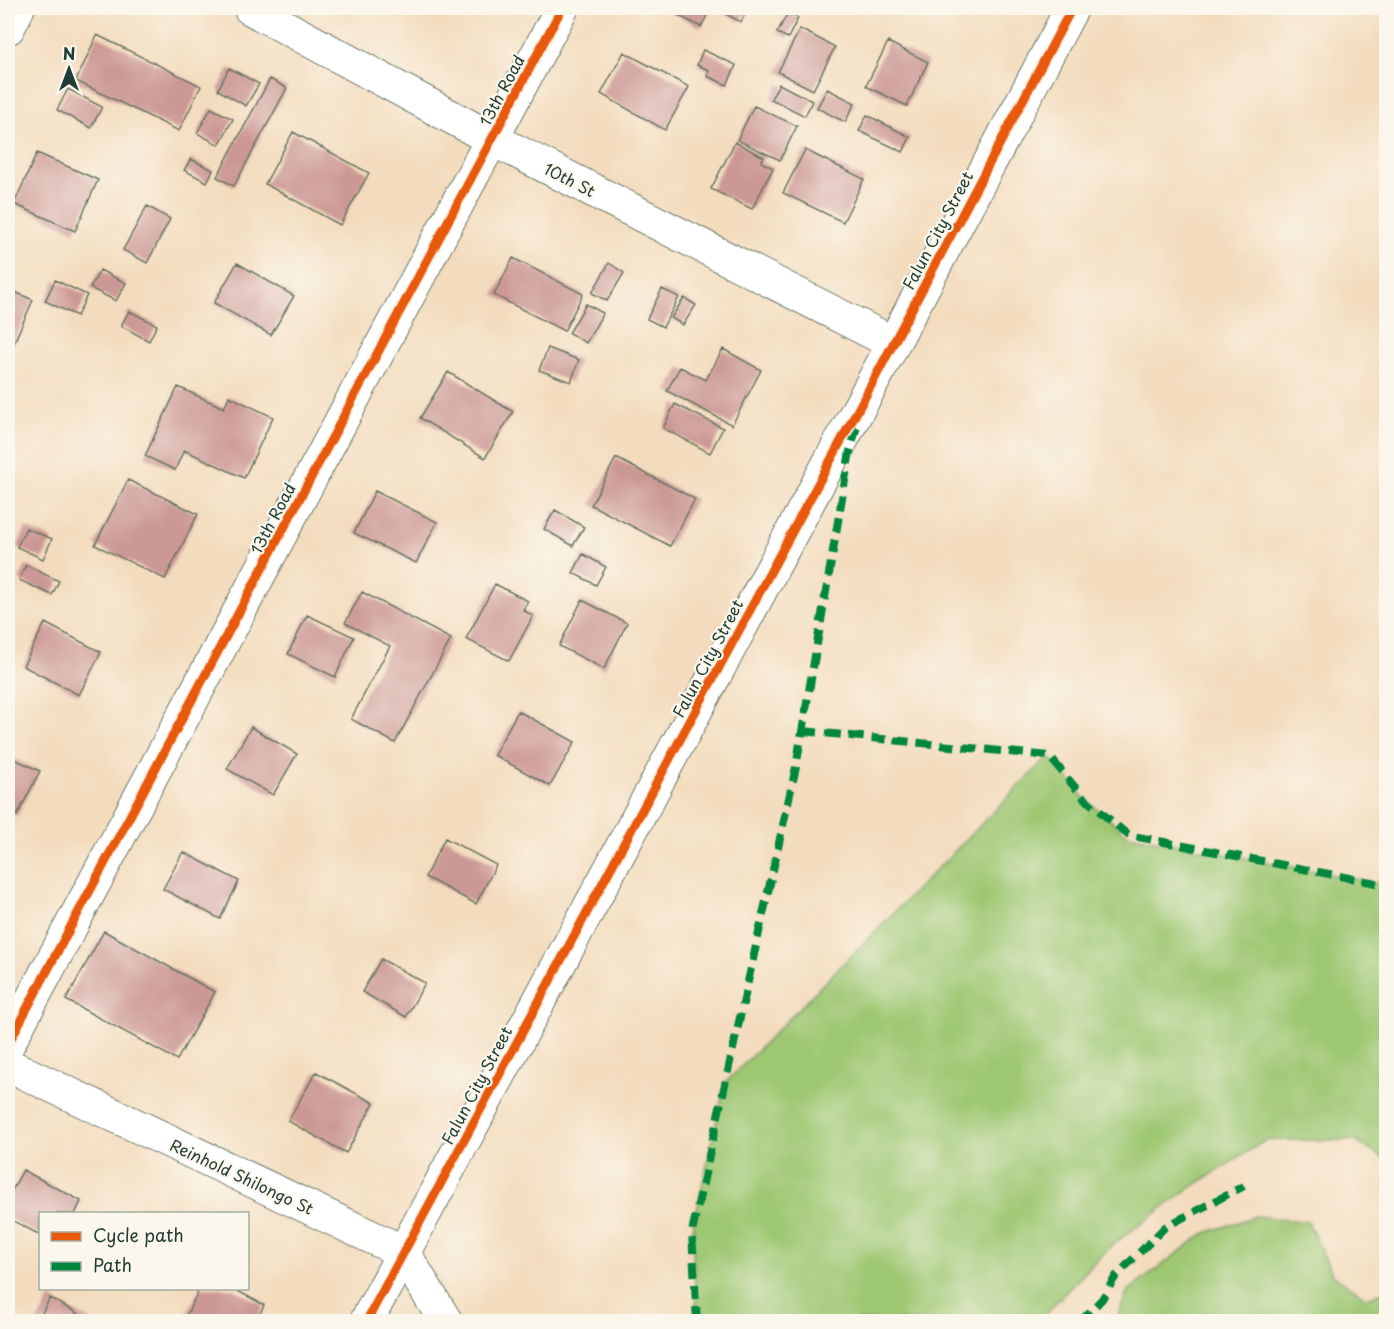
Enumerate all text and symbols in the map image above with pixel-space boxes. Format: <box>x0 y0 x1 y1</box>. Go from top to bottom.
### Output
north arrow <box>39 39 99 99</box>
text: N <box>63 41 75 65</box>
street label: 13th Road <box>472 50 530 130</box>
street label: 10th St <box>540 156 600 202</box>
street label: Falun City Street <box>896 166 979 293</box>
street label: 13th Road <box>243 478 301 558</box>
street label: Falun City Street <box>666 594 749 721</box>
street label: Falun City Street <box>435 1021 518 1148</box>
street label: Reinhold Shilongo St <box>166 1132 318 1220</box>
legend <box>39 1212 249 1290</box>
text: Cycle path <box>93 1221 184 1248</box>
text: Path <box>93 1251 132 1278</box>

